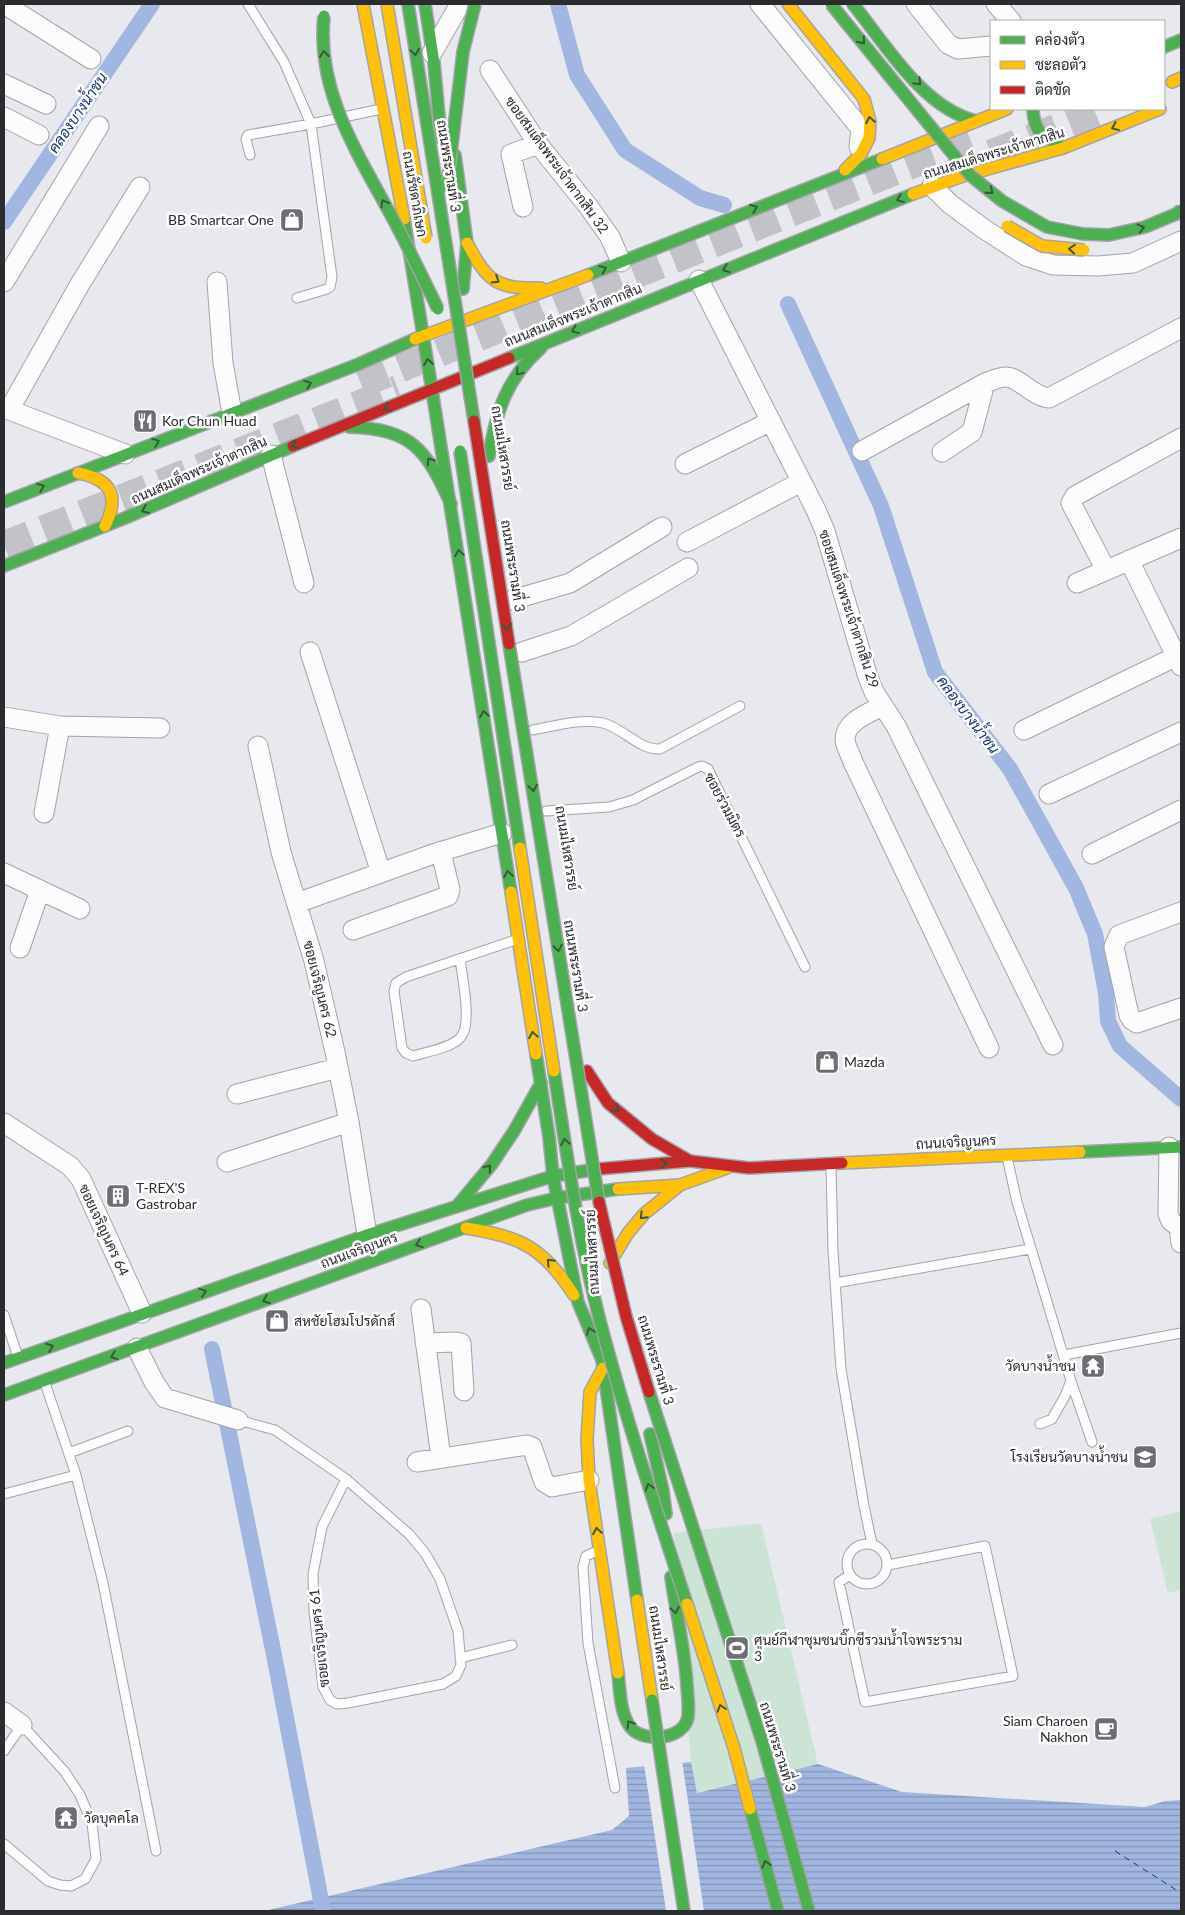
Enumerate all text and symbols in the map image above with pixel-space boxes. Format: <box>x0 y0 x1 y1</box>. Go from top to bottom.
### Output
legend <box>990 20 1165 110</box>
text: คล่องตัว <box>1035 30 1085 48</box>
one-way arrow <box>857 36 866 45</box>
one-way arrow <box>410 48 420 56</box>
one-way arrow <box>319 49 330 57</box>
text: ชะลอตัว <box>1035 55 1086 73</box>
water label: คลองบางน้ำชน <box>41 67 111 156</box>
one-way arrow <box>912 76 921 85</box>
text: ติดขัด <box>1035 80 1071 98</box>
street label: ซอยสมเด็จพระเจ้าตากสิน 32 <box>502 93 613 237</box>
one-way arrow <box>865 115 875 124</box>
street label: ถนนพระรามที่ 3 <box>434 118 468 213</box>
one-way arrow <box>1111 121 1120 131</box>
street label: ถนนสมเด็จพระเจ้าตากสิน <box>921 123 1067 182</box>
street label: ถนนรัชดาภิเษก <box>400 150 431 238</box>
one-way arrow <box>984 186 993 194</box>
one-way arrow <box>896 193 905 203</box>
one-way arrow <box>380 200 390 209</box>
one-way arrow <box>749 204 758 215</box>
shop icon: BB Smartcar One <box>279 207 305 233</box>
place label: BB Smartcar One <box>168 211 274 228</box>
one-way arrow <box>1136 223 1144 233</box>
one-way arrow <box>1067 244 1075 255</box>
one-way arrow <box>722 264 730 274</box>
one-way arrow <box>598 265 607 275</box>
one-way arrow <box>491 274 500 284</box>
street label: ถนนสมเด็จพระเจ้าตากสิน <box>502 279 644 350</box>
one-way arrow <box>571 324 580 335</box>
one-way arrow <box>423 358 434 366</box>
one-way arrow <box>516 366 525 375</box>
one-way arrow <box>303 380 311 390</box>
one-way arrow <box>383 402 392 413</box>
street label: ถนนมไหสวรรย์ <box>488 404 519 492</box>
restaurant icon: Kor Chun Huad <box>132 408 158 434</box>
place label: Kor Chun Huad <box>162 412 257 429</box>
street label: ถนนสมเด็จพระเจ้าตากสิน <box>128 432 269 507</box>
one-way arrow <box>151 438 160 449</box>
one-way arrow <box>291 440 299 450</box>
one-way arrow <box>427 457 436 466</box>
one-way arrow <box>36 483 45 494</box>
one-way arrow <box>141 503 150 514</box>
street label: ถนนพระรามที่ 3 <box>498 518 532 613</box>
street label: ซอยสมเด็จพระเจ้าตากสิน 29 <box>816 528 883 690</box>
one-way arrow <box>454 549 464 557</box>
one-way arrow <box>501 623 512 631</box>
water label: คลองบางน้ำชน <box>934 670 1007 757</box>
one-way arrow <box>479 709 489 718</box>
street label: ซอยร่วมมิตร <box>701 769 750 840</box>
one-way arrow <box>527 783 537 792</box>
street label: ถนนมไหสวรรย์ <box>552 804 583 892</box>
one-way arrow <box>504 870 514 879</box>
street label: ถนนพระรามที่ 3 <box>561 918 595 1013</box>
street label: ซอยเจริญนคร 62 <box>299 939 341 1039</box>
one-way arrow <box>552 944 563 952</box>
one-way arrow <box>529 1031 539 1039</box>
shop icon: Mazda <box>814 1049 840 1075</box>
place label: Mazda <box>844 1053 885 1070</box>
one-way arrow <box>610 1104 619 1113</box>
street label: ถนนเจริญนคร <box>915 1131 997 1153</box>
one-way arrow <box>560 1138 571 1146</box>
one-way arrow <box>660 1157 668 1168</box>
one-way arrow <box>482 1165 490 1174</box>
place label: T-REX'S Gastrobar <box>136 1179 197 1212</box>
street label: ซอยเจริญนคร 64 <box>75 1181 133 1279</box>
building icon: T-REX'S Gastrobar <box>105 1183 131 1209</box>
street label: ถนนมไหสวรรย์ <box>581 1209 602 1295</box>
one-way arrow <box>640 1211 649 1220</box>
street label: ถนนเจริญนคร <box>318 1228 400 1272</box>
one-way arrow <box>415 1239 424 1249</box>
one-way arrow <box>546 1259 555 1268</box>
one-way arrow <box>198 1288 206 1298</box>
one-way arrow <box>263 1294 271 1304</box>
shop icon: สหชัยโฮมโปรดักส์ <box>264 1308 290 1334</box>
place label: สหชัยโฮมโปรดักส์ <box>294 1312 395 1329</box>
street label: ถนนพระรามที่ 3 <box>635 1312 681 1407</box>
one-way arrow <box>586 1327 596 1336</box>
one-way arrow <box>45 1343 53 1353</box>
one-way arrow <box>110 1350 119 1360</box>
temple icon: วัดบางน้ำชน <box>1080 1353 1106 1379</box>
place label: วัดบางน้ำชน <box>1005 1354 1076 1374</box>
school or university icon: โรงเรียนวัดบางน้ำชน <box>1132 1444 1158 1470</box>
place label: โรงเรียนวัดบางน้ำชน <box>1010 1445 1128 1465</box>
one-way arrow <box>645 1483 655 1491</box>
one-way arrow <box>592 1527 602 1535</box>
street label: ซอยเจริญนคร 61 <box>305 1588 333 1688</box>
street label: ถนนมไหสวรรย์ <box>646 1604 675 1692</box>
one-way arrow <box>669 1606 679 1614</box>
place label: ศูนย์กีฬาชุมชนบิ๊กซีรวมน้ำใจพระราม 3 <box>754 1628 962 1664</box>
sports icon: ศูนย์กีฬาชุมชนบิ๊กซีรวมน้ำใจพระราม 3 <box>724 1635 750 1661</box>
street label: ถนนพระรามที่ 3 <box>757 1699 803 1794</box>
one-way arrow <box>717 1704 727 1713</box>
place label: Siam Charoen Nakhon <box>1003 1712 1088 1745</box>
cafe icon: Siam Charoen Nakhon <box>1093 1716 1119 1742</box>
one-way arrow <box>627 1721 637 1730</box>
temple icon: วัดบุคคโล <box>53 1805 79 1831</box>
place label: วัดบุคคโล <box>84 1809 139 1828</box>
one-way arrow <box>761 1861 771 1869</box>

